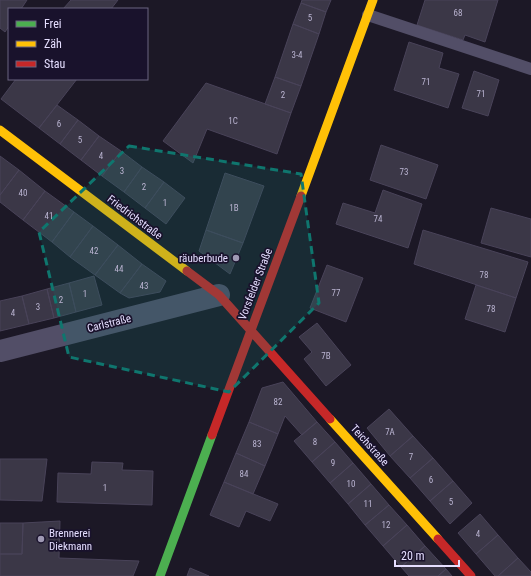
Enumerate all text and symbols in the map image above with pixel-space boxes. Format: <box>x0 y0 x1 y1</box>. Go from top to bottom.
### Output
legend <box>8 8 148 80</box>
house number: 68 <box>454 8 462 18</box>
house number: 5 <box>308 13 313 23</box>
text: Frei <box>44 17 62 31</box>
text: Zäh <box>44 37 62 51</box>
house number: 3-4 <box>291 50 303 60</box>
text: Stau <box>44 57 66 71</box>
house number: 71 <box>422 77 430 87</box>
house number: 71 <box>477 89 485 99</box>
house number: 2 <box>281 90 286 100</box>
house number: 1C <box>228 116 238 126</box>
house number: 6 <box>57 119 61 129</box>
house number: 5 <box>78 135 83 145</box>
house number: 4 <box>99 151 104 161</box>
house number: 3 <box>120 166 124 176</box>
house number: 73 <box>400 167 408 177</box>
house number: 2 <box>142 182 147 192</box>
house number: 40 <box>19 188 27 198</box>
street label: Friedrichstraße <box>105 193 165 242</box>
house number: 1 <box>163 198 167 208</box>
house number: 1B <box>229 203 239 213</box>
house number: 41 <box>45 211 53 221</box>
house number: 74 <box>374 214 383 224</box>
house number: 42 <box>90 246 99 256</box>
street label: Vorsfelder Straße <box>236 247 275 322</box>
place label: räuberbude <box>179 252 228 265</box>
marker: räuberbude <box>231 253 241 263</box>
house number: 44 <box>115 264 124 274</box>
house number: 78 <box>480 270 488 280</box>
house number: 43 <box>140 281 148 291</box>
house number: 77 <box>332 288 341 298</box>
house number: 1 <box>83 289 87 299</box>
house number: 2 <box>59 295 64 305</box>
house number: 3 <box>36 302 40 312</box>
house number: 78 <box>487 304 495 314</box>
house number: 4 <box>11 308 16 318</box>
street label: Carlstraße <box>86 312 133 335</box>
house number: 7B <box>321 351 331 361</box>
house number: 82 <box>274 397 283 407</box>
street label: Teichstraße <box>348 422 391 469</box>
house number: 7A <box>385 427 395 437</box>
house number: 8 <box>313 437 317 447</box>
house number: 83 <box>253 439 261 449</box>
house number: 7 <box>409 452 414 462</box>
house number: 9 <box>331 458 335 468</box>
house number: 84 <box>240 469 249 479</box>
house number: 6 <box>429 475 433 485</box>
house number: 10 <box>347 479 355 489</box>
house number: 1 <box>103 483 107 493</box>
house number: 5 <box>449 497 454 507</box>
house number: 11 <box>364 499 372 509</box>
house number: 12 <box>382 520 391 530</box>
place label: Brennerei Diekmann <box>49 527 92 553</box>
house number: 4 <box>476 529 481 539</box>
marker: Brennerei Diekmann <box>36 534 46 544</box>
scale bar <box>395 542 459 568</box>
text: 20 m <box>401 549 425 563</box>

